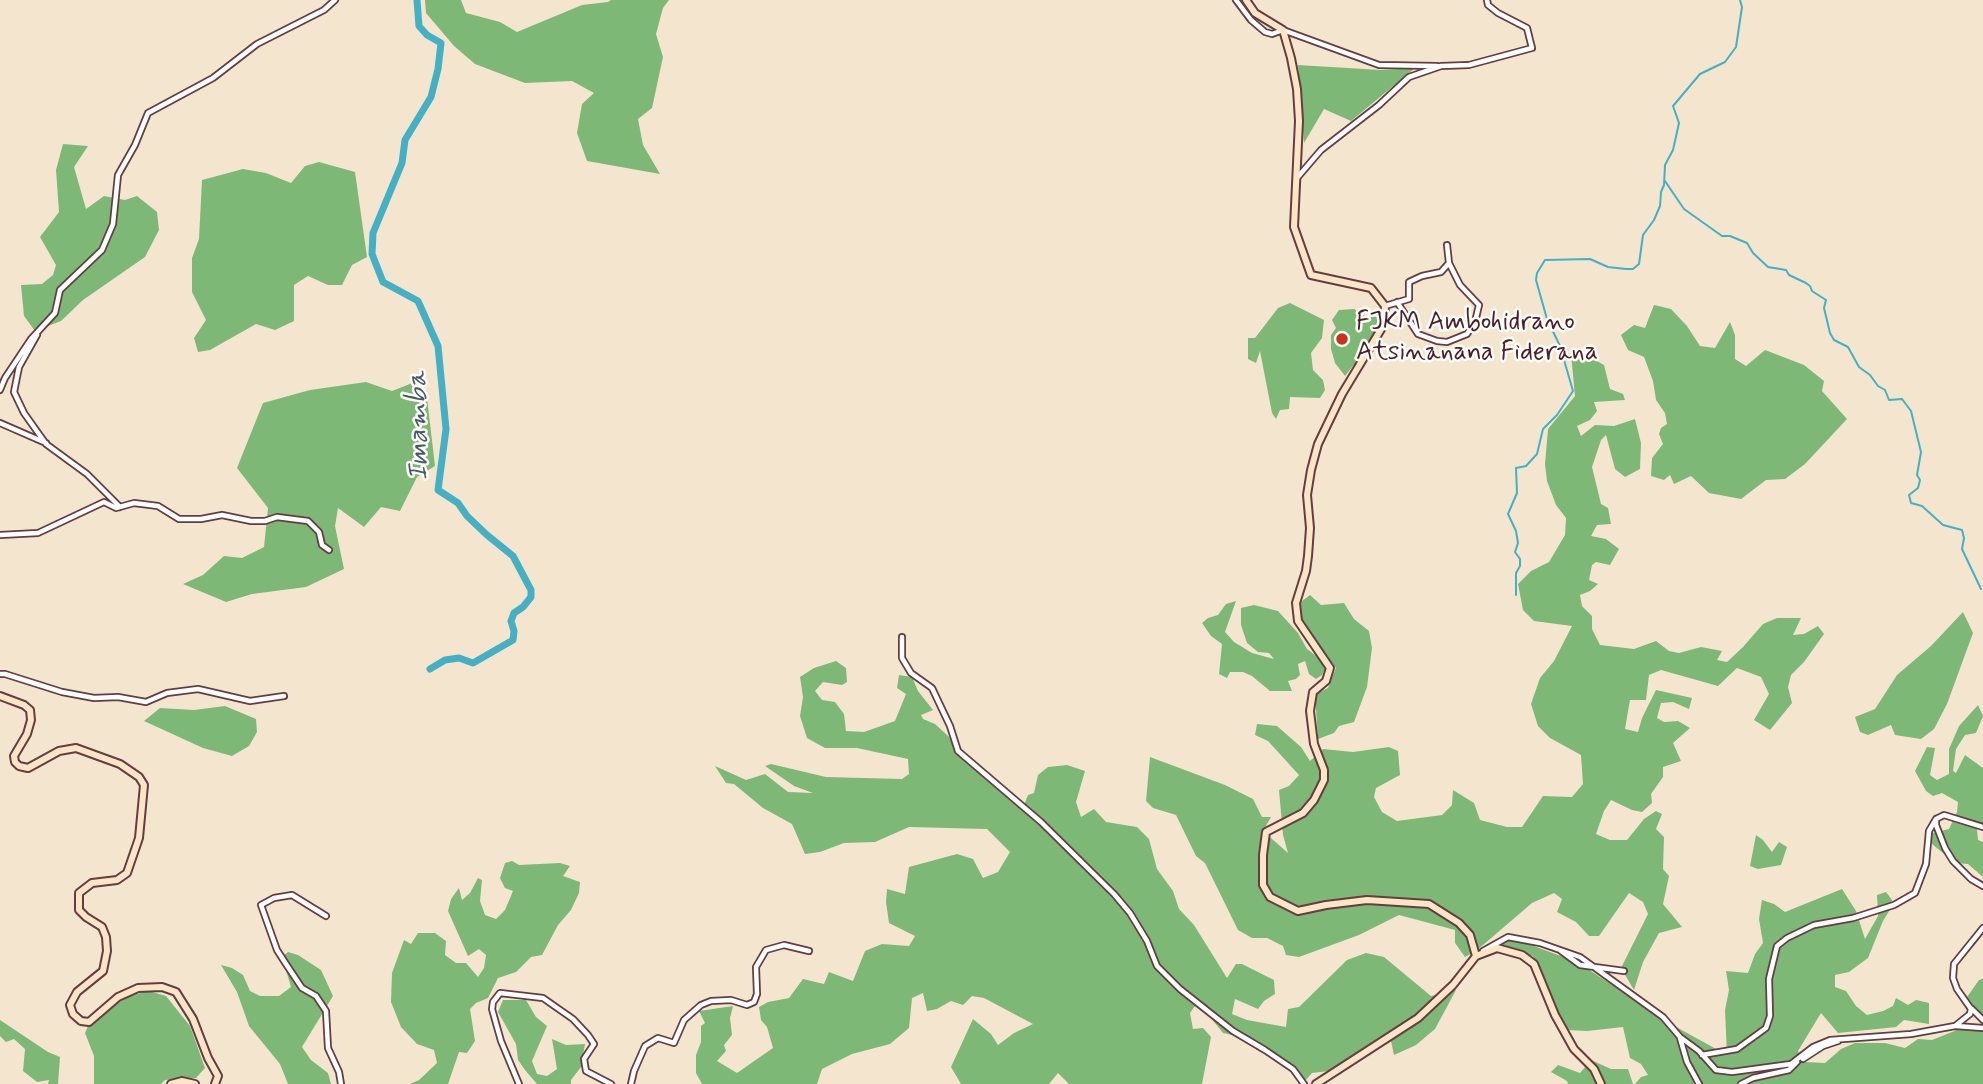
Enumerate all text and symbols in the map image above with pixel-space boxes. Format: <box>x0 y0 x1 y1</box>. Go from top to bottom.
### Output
place label: FJKM Ambohidrano Atsinanana Fiderana <box>1356 308 1598 370</box>
marker: FJKM Ambohidrano Atsinanana Fiderana <box>1334 331 1350 347</box>
water label: Imamba <box>402 371 438 481</box>

